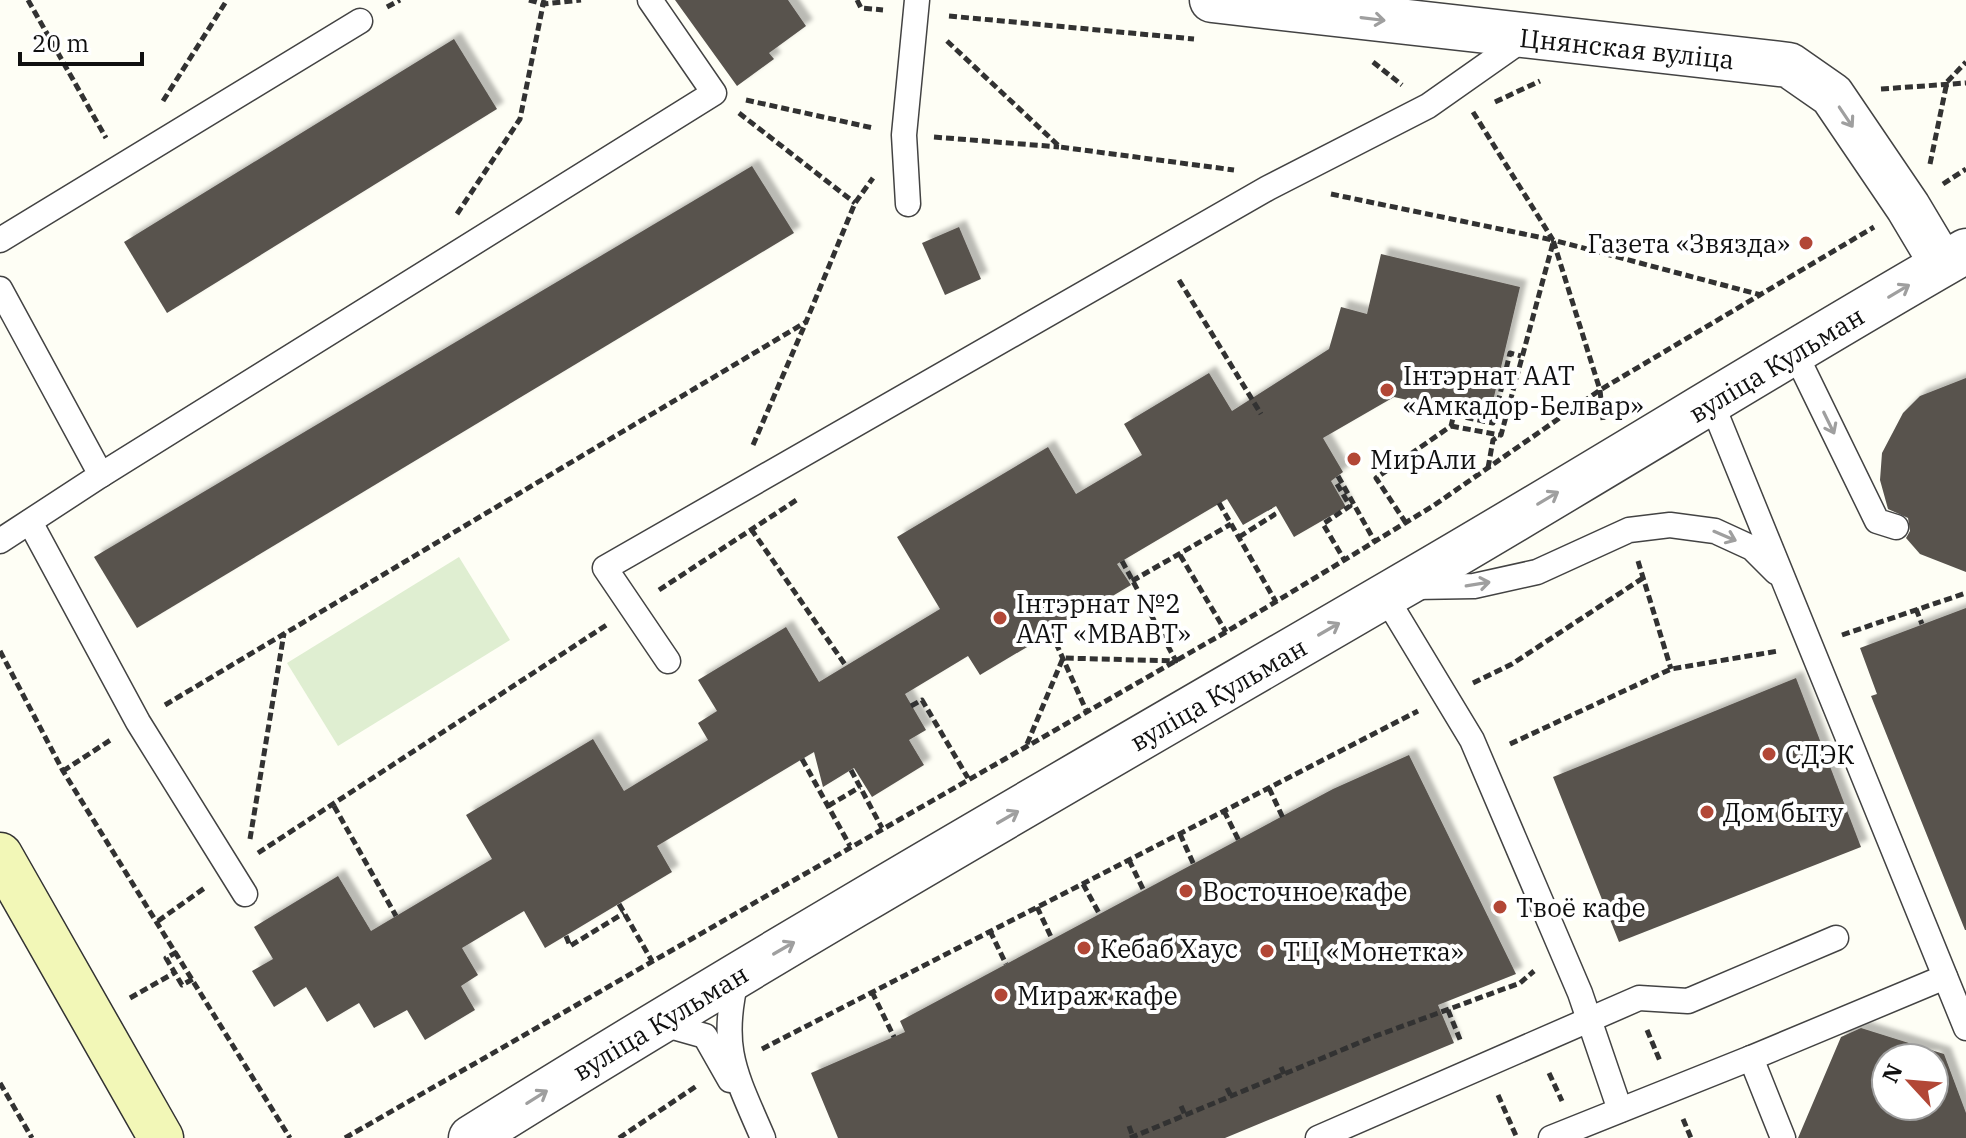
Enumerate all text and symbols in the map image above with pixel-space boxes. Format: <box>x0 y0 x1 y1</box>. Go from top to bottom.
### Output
one-way arrow <box>1360 12 1385 27</box>
scale bar <box>20 16 142 66</box>
street label: Цнянская вуліца <box>1518 20 1736 76</box>
text: 20 m <box>32 27 89 59</box>
one-way arrow <box>1838 105 1854 127</box>
place label: Газета «Звязда» <box>1587 226 1790 260</box>
marker: Газета «Звязда» <box>1797 234 1815 252</box>
one-way arrow <box>1887 282 1910 298</box>
street label: вуліца Кульман <box>1682 298 1870 430</box>
place label: Інтэрнат ААТ «Амкадор-Белвар» <box>1403 358 1644 422</box>
marker: Інтэрнат ААТ «Амкадор-Белвар» <box>1378 381 1396 399</box>
one-way arrow <box>1822 411 1837 435</box>
place label: МирАли <box>1370 442 1477 476</box>
marker: МирАли <box>1345 450 1363 468</box>
one-way arrow <box>1536 490 1559 506</box>
one-way arrow <box>1712 529 1737 544</box>
one-way arrow <box>1464 576 1490 591</box>
place label: Інтэрнат №2 ААТ «МВАВТ» <box>1016 586 1191 650</box>
marker: Інтэрнат №2 ААТ «МВАВТ» <box>991 609 1009 627</box>
one-way arrow <box>1317 620 1340 636</box>
street label: вуліца Кульман <box>1123 630 1313 758</box>
place label: СДЭК <box>1785 737 1854 771</box>
marker: СДЭК <box>1760 745 1778 763</box>
place label: Дом быту <box>1723 795 1844 829</box>
marker: Дом быту <box>1698 803 1716 821</box>
one-way arrow <box>996 809 1019 825</box>
place label: Восточное кафе <box>1202 874 1407 908</box>
marker: Восточное кафе <box>1177 882 1195 900</box>
place label: Твоё кафе <box>1516 890 1646 924</box>
marker: Твоё кафе <box>1491 898 1509 916</box>
place label: Кебаб Хаус <box>1100 931 1238 965</box>
place label: ТЦ «Монетка» <box>1283 934 1464 968</box>
marker: Кебаб Хаус <box>1075 939 1093 957</box>
one-way arrow <box>772 940 795 956</box>
marker: ТЦ «Монетка» <box>1258 942 1276 960</box>
street label: вуліца Кульман <box>566 956 754 1088</box>
place label: Мираж кафе <box>1017 978 1178 1012</box>
marker: Мираж кафе <box>992 986 1010 1004</box>
north arrow <box>1870 1042 1950 1122</box>
text: N <box>1875 1059 1908 1087</box>
one-way arrow <box>525 1088 548 1104</box>

